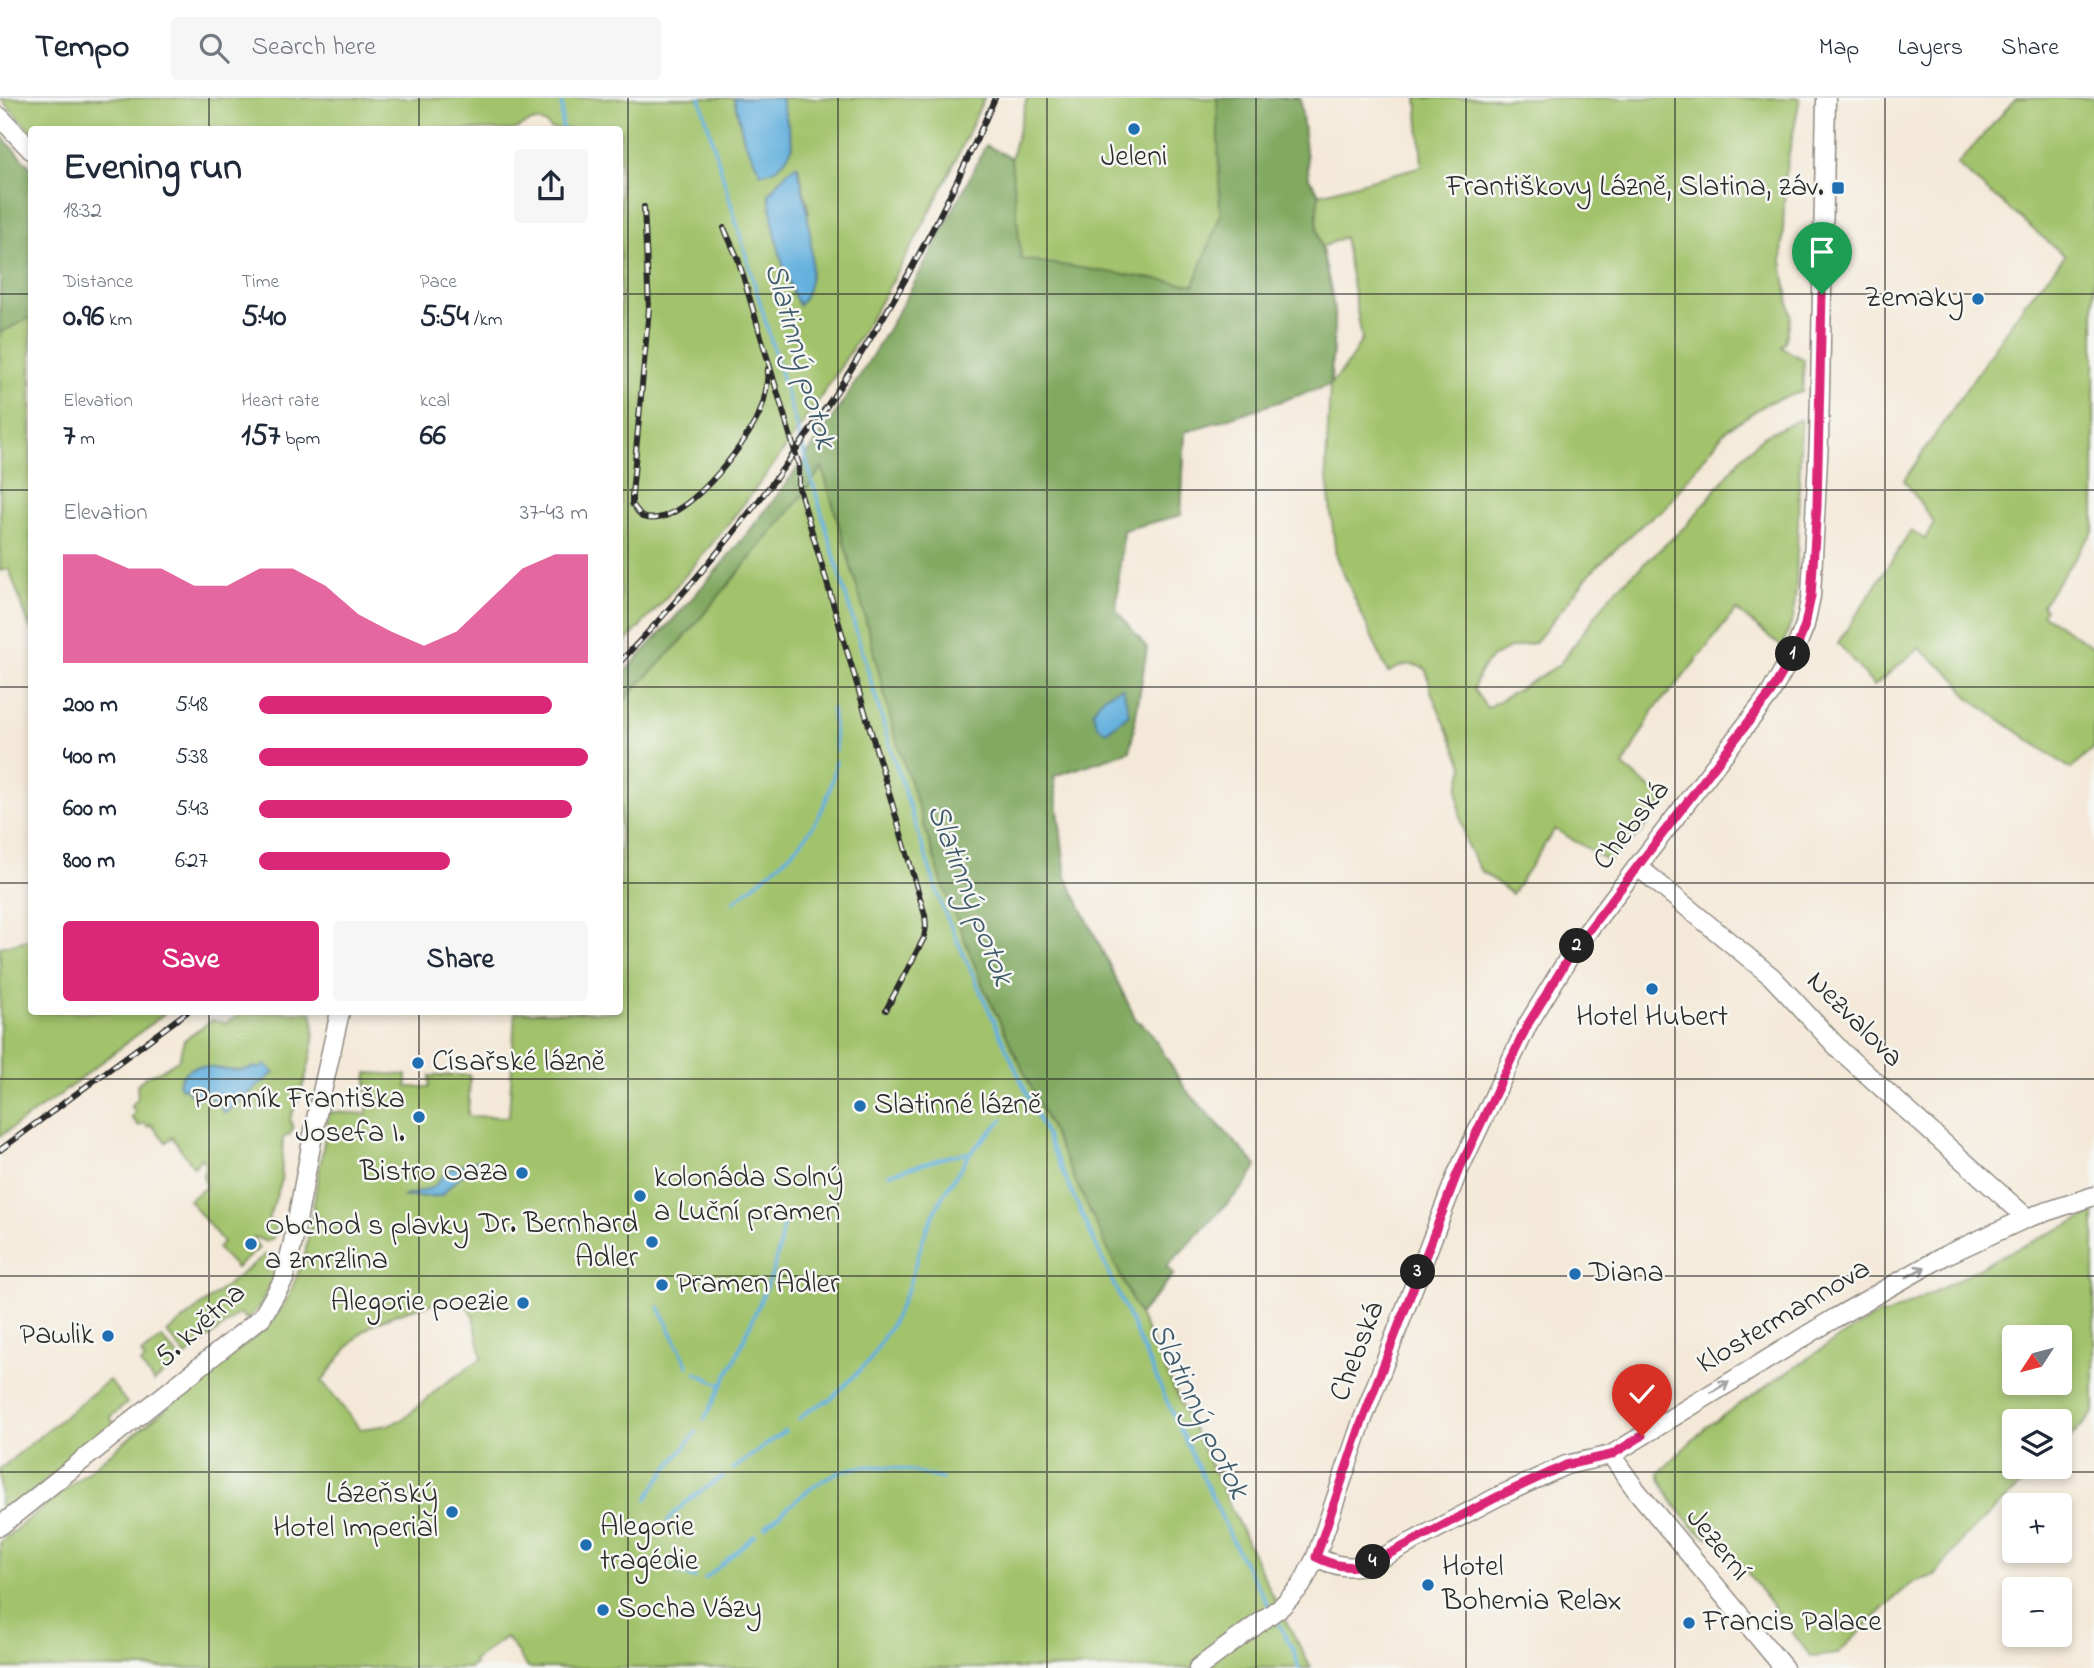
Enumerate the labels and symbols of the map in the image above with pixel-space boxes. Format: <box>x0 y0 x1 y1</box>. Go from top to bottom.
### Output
marker: Jeleni <box>1126 121 1142 137</box>
place label: Jeleni <box>1101 136 1167 180</box>
place label: Františkovy Lázně, Slatina, záv. <box>1446 166 1824 210</box>
marker: Františkovy Lázně, Slatina, záv. <box>1830 180 1846 196</box>
pin <box>1792 222 1852 294</box>
water label: Slatinný potok <box>750 257 849 456</box>
place label: Zemaky <box>1864 277 1964 321</box>
marker: Zemaky <box>1970 291 1986 307</box>
pin: 1 <box>1776 636 1811 672</box>
street label: Chebská <box>1583 772 1681 880</box>
water label: Slatinný potok <box>913 797 1026 995</box>
pin: 2 <box>1560 928 1594 964</box>
street label: Nezvalova <box>1795 961 1913 1079</box>
marker: Hotel Hubert <box>1644 981 1660 997</box>
place label: Hotel Hubert <box>1576 996 1728 1040</box>
place label: Císařské lázně <box>432 1041 606 1085</box>
marker: Císařské lázně <box>410 1055 426 1071</box>
place label: Pomník Františka Josefa I. <box>192 1078 405 1156</box>
place label: Slatinné lázně <box>874 1084 1042 1128</box>
marker: Slatinné lázně <box>852 1098 868 1114</box>
marker: Pomník Františka Josefa I. <box>411 1109 427 1125</box>
place label: Bistro Oaza <box>359 1151 508 1195</box>
place label: kolonáda Solný a Luční pramen <box>654 1157 843 1235</box>
marker: Bistro Oaza <box>514 1165 530 1181</box>
marker: kolonáda Solný a Luční pramen <box>632 1188 648 1204</box>
place label: Dr. Bernhard Adler <box>478 1203 639 1281</box>
place label: Obchod s plavky a zmrzlina <box>265 1205 469 1283</box>
marker: Dr. Bernhard Adler <box>644 1234 660 1250</box>
marker: Obchod s plavky a zmrzlina <box>243 1236 259 1252</box>
street label: Klostermannova <box>1689 1248 1879 1386</box>
place label: Diana <box>1588 1252 1664 1296</box>
pin: 3 <box>1400 1254 1436 1290</box>
place label: Pramen Adler <box>676 1263 840 1307</box>
one-way arrow <box>1906 1265 1926 1279</box>
marker: Diana <box>1567 1266 1583 1282</box>
street label: 5. května <box>145 1273 257 1379</box>
marker: Pramen Adler <box>654 1277 670 1293</box>
place label: Alegorie poezie <box>331 1281 510 1325</box>
marker: Alegorie poezie <box>515 1295 531 1311</box>
street label: Chebská <box>1319 1296 1397 1408</box>
place label: Pawlik <box>20 1314 95 1358</box>
water label: Slatinný potok <box>1135 1315 1262 1509</box>
north arrow <box>2002 1325 2072 1395</box>
marker: Pawlik <box>100 1328 116 1344</box>
pin <box>1612 1364 1672 1436</box>
one-way arrow <box>1710 1380 1730 1394</box>
place label: Lázeňský Hotel Imperial <box>273 1473 438 1551</box>
street label: Jezerní <box>1674 1499 1760 1591</box>
marker: Lázeňský Hotel Imperial <box>444 1504 460 1520</box>
place label: Alegorie tragédie <box>600 1506 699 1584</box>
marker: Alegorie tragédie <box>578 1537 594 1553</box>
pin: 4 <box>1356 1544 1390 1580</box>
place label: Hotel Bohemia Relax <box>1441 1546 1622 1624</box>
marker: Hotel Bohemia Relax <box>1420 1577 1436 1593</box>
place label: Socha Vázy <box>617 1588 762 1632</box>
place label: Francis Palace <box>1702 1601 1882 1645</box>
marker: Socha Vázy <box>595 1602 611 1618</box>
marker: Francis Palace <box>1681 1615 1697 1631</box>

